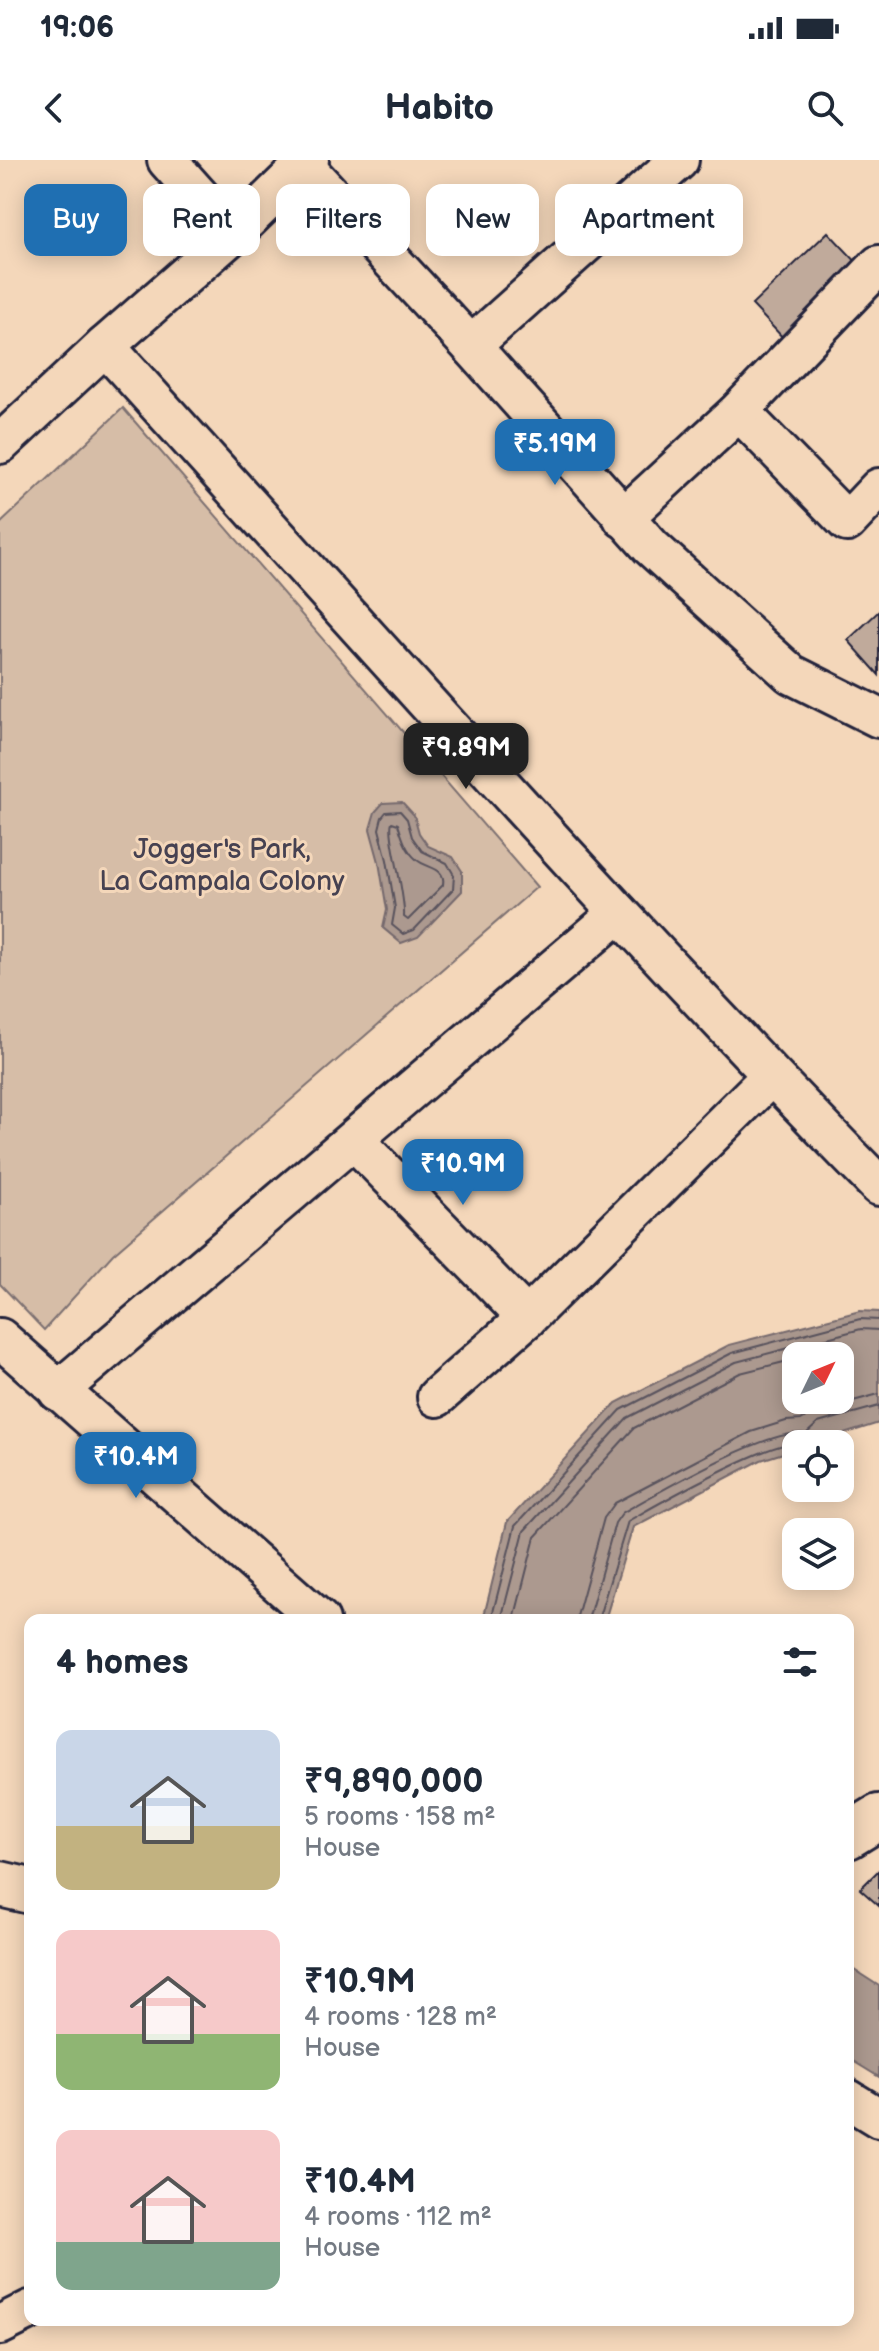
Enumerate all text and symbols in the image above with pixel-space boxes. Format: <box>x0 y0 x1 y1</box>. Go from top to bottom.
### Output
text: 19:06 <box>40 10 114 46</box>
icon: back <box>32 86 76 130</box>
icon: search <box>803 86 847 130</box>
text: Habito <box>385 87 494 130</box>
chip: Buy <box>24 184 127 256</box>
chip: Rent <box>143 184 260 256</box>
chip: Filters <box>276 184 410 256</box>
chip: New <box>426 184 539 256</box>
chip: Apartment <box>555 184 743 256</box>
pin: ₹5.19M <box>490 419 620 487</box>
text: ₹5.19M <box>513 429 597 460</box>
pin: ₹9.89M <box>401 723 531 791</box>
text: ₹9.89M <box>421 733 511 764</box>
park label: Jogger's Park, La Campala Colony <box>99 833 345 898</box>
pin: ₹10.9M <box>398 1139 528 1207</box>
text: ₹10.9M <box>420 1149 506 1180</box>
north arrow <box>782 1342 854 1414</box>
map controls <box>782 1342 854 1590</box>
button: locate <box>782 1430 854 1502</box>
pin: ₹10.4M <box>71 1432 201 1500</box>
text: ₹10.4M <box>93 1442 179 1473</box>
button: layers <box>782 1518 854 1590</box>
icon: filters <box>778 1640 822 1684</box>
text: 4 homes <box>56 1642 188 1683</box>
text: ₹9,890,000 <box>304 1761 484 1802</box>
icon: home <box>120 1762 216 1858</box>
text: 5 rooms · 158 m² <box>304 1802 496 1833</box>
text: House <box>304 1833 380 1864</box>
text: ₹10.9M <box>304 1961 416 2002</box>
icon: home <box>120 1962 216 2058</box>
text: 4 rooms · 128 m² <box>304 2002 497 2033</box>
text: House <box>304 2033 380 2064</box>
text: ₹10.4M <box>304 2161 416 2202</box>
icon: home <box>120 2162 216 2258</box>
text: 4 rooms · 112 m² <box>304 2202 492 2233</box>
text: House <box>304 2233 380 2264</box>

